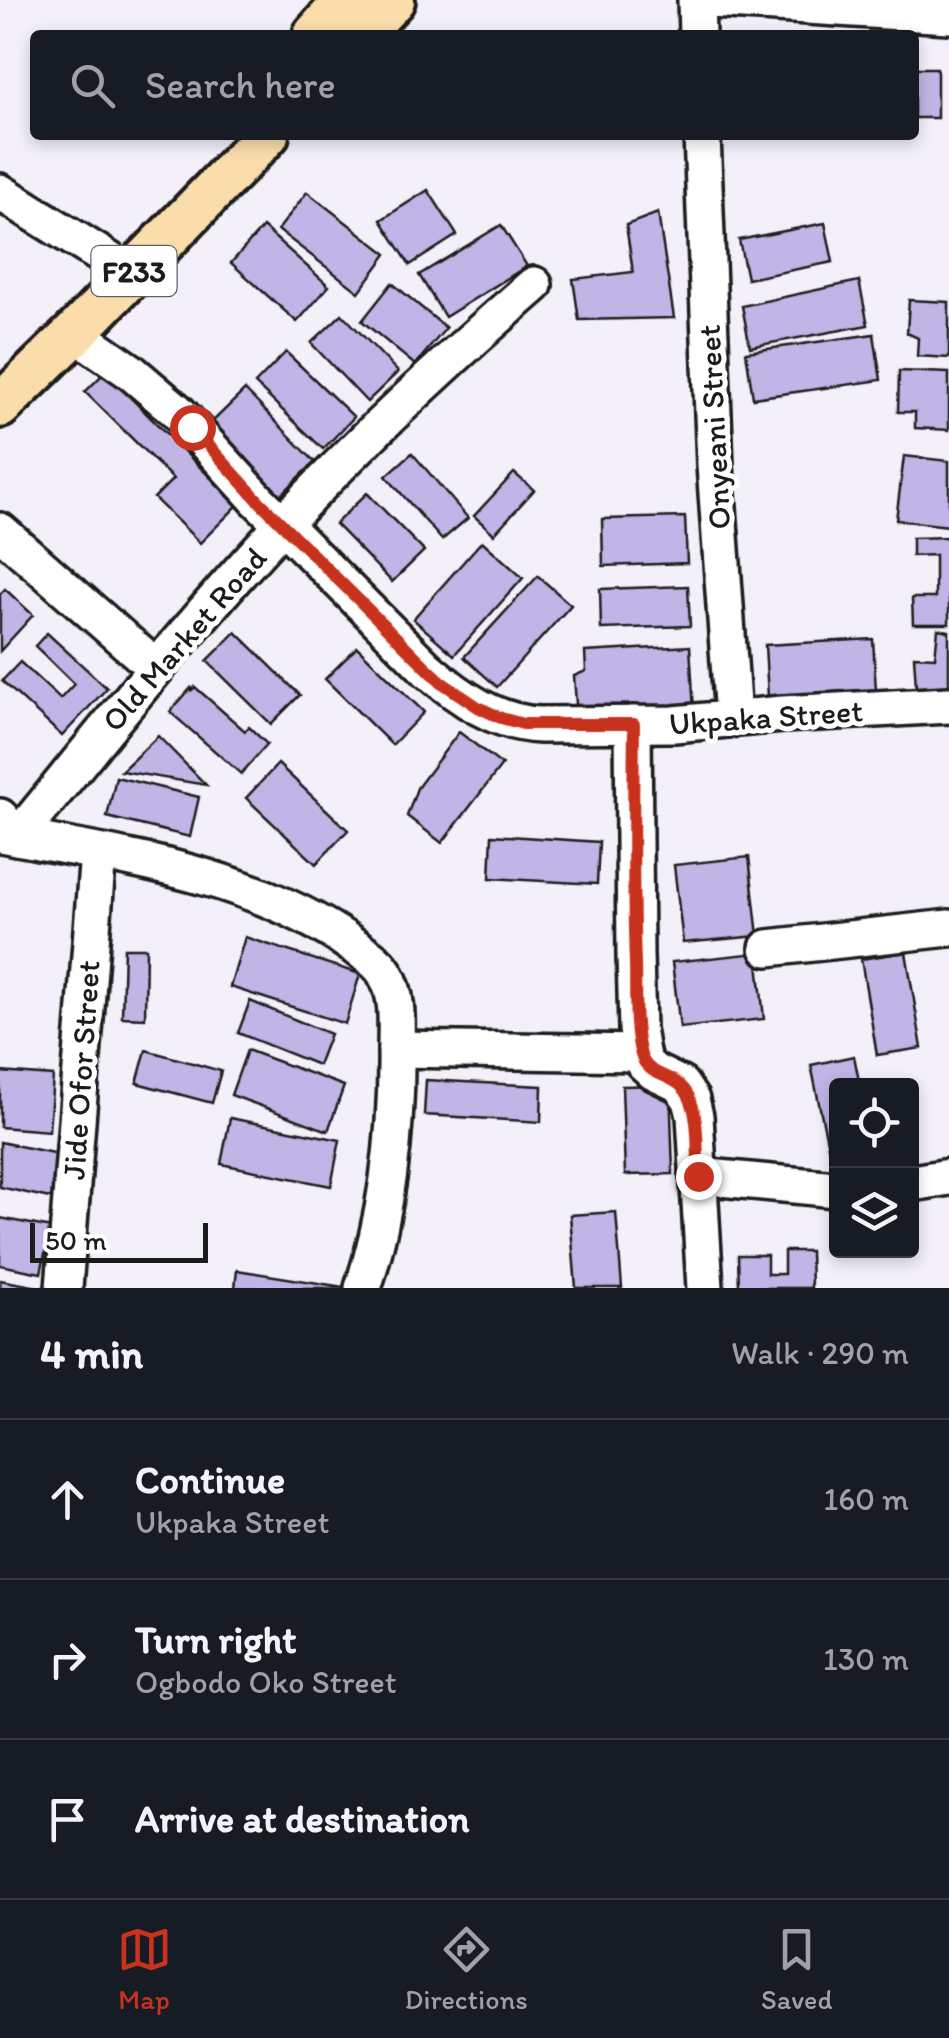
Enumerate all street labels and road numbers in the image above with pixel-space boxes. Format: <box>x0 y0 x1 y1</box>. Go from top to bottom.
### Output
road number: F233 <box>92 246 176 296</box>
street label: Onyeani Street <box>690 323 738 531</box>
street label: Old Market Road <box>94 539 274 739</box>
street label: Ukpaka Street <box>668 691 864 743</box>
street label: Jide Ofor Street <box>54 959 108 1181</box>

